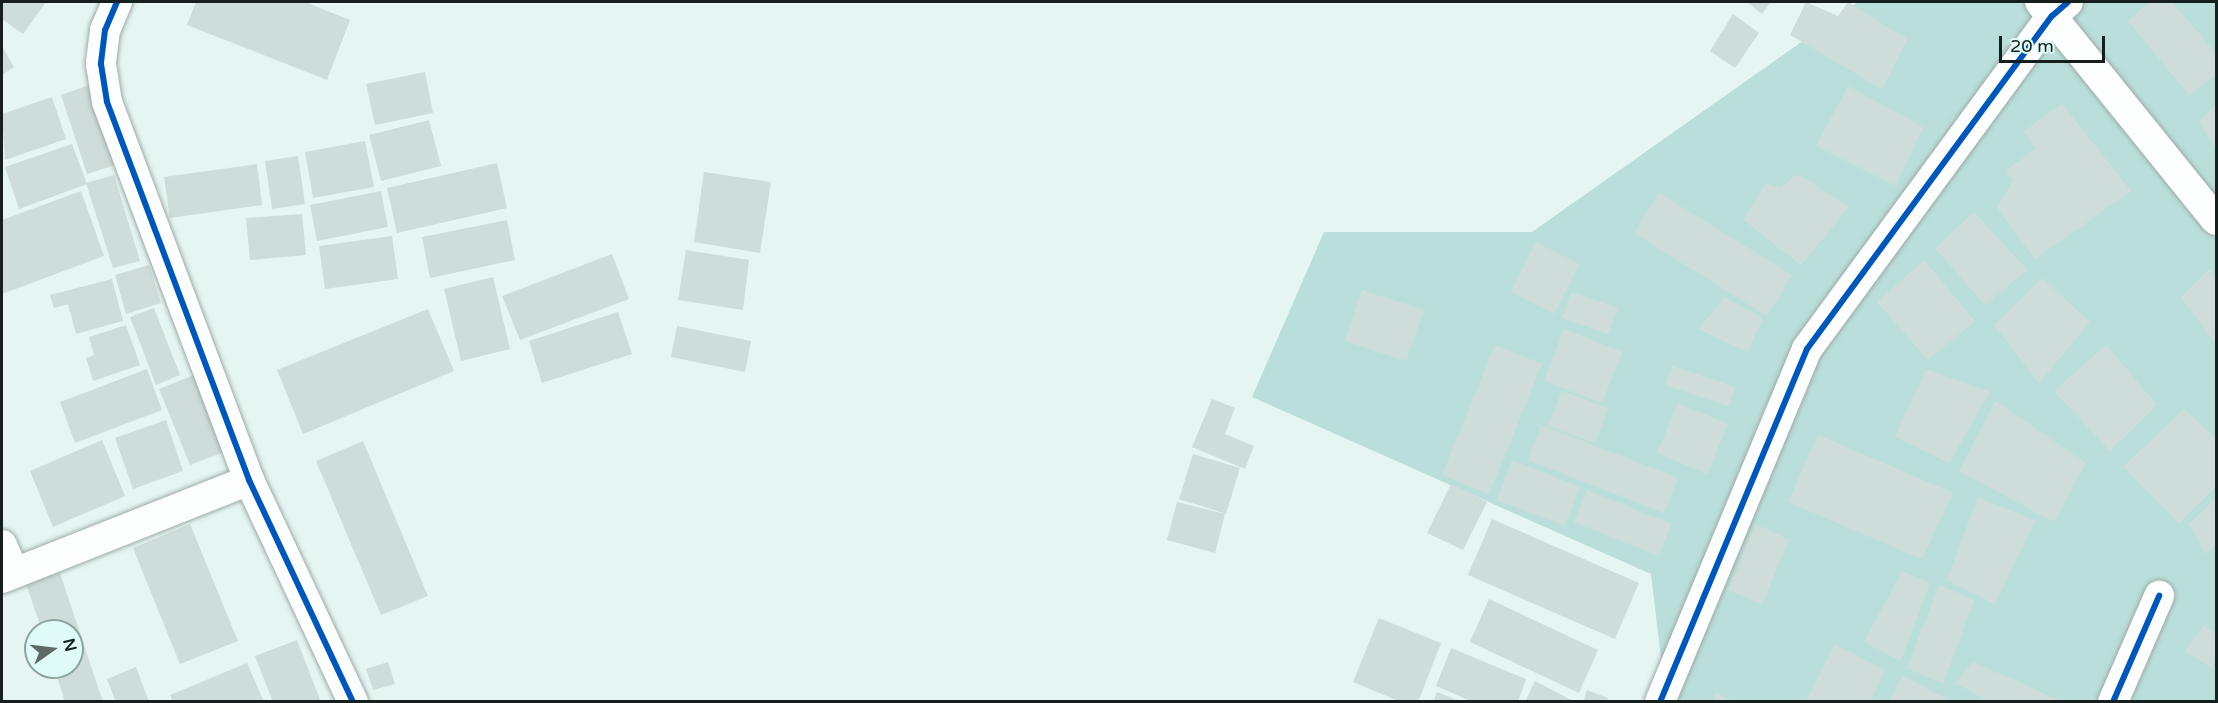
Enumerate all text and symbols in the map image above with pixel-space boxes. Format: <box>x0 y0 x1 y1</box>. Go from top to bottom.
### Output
scale bar <box>2002 24 2108 62</box>
text: 20 m <box>2010 35 2054 57</box>
north arrow <box>24 619 84 679</box>
text: N <box>58 636 81 654</box>

